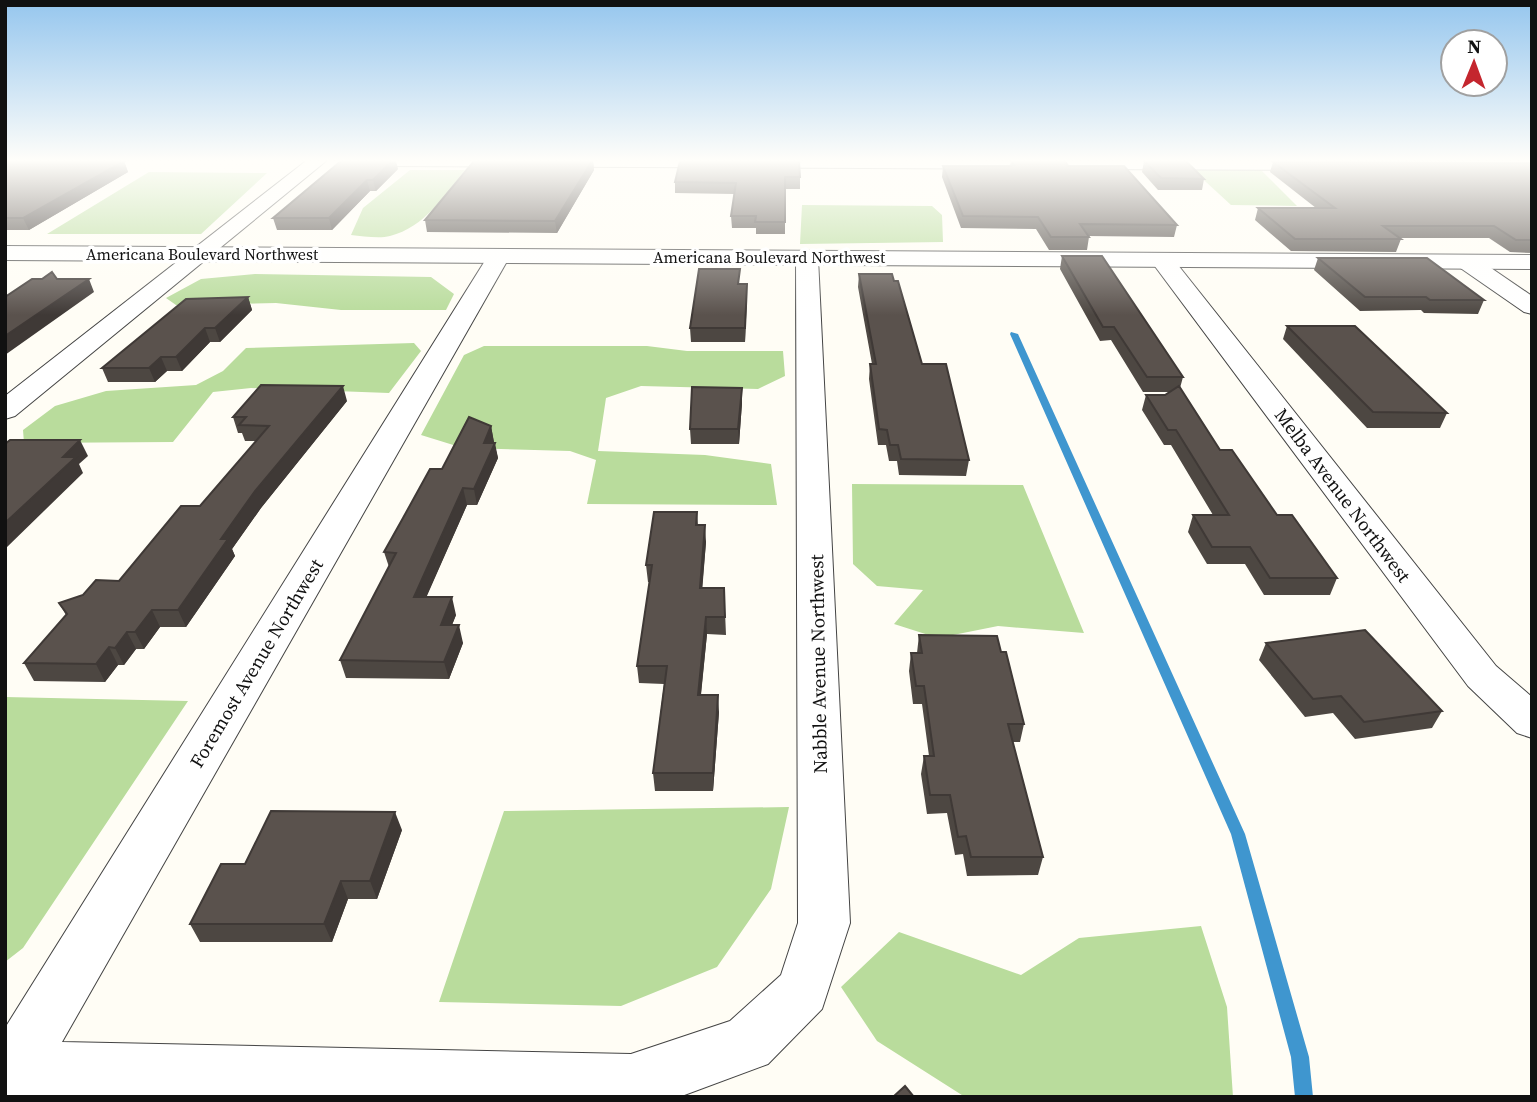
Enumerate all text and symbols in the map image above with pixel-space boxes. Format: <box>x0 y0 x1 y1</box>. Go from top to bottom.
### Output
north arrow <box>1439 28 1509 98</box>
text: N <box>1467 33 1482 59</box>
street label: Americana Boulevard Northwest <box>86 243 319 265</box>
street label: Americana Boulevard Northwest <box>653 246 886 268</box>
street label: Melba Avenue Northwest <box>1269 403 1418 588</box>
street label: Foremost Avenue Northwest <box>183 553 329 772</box>
street label: Nabble Avenue Northwest <box>803 553 833 774</box>

